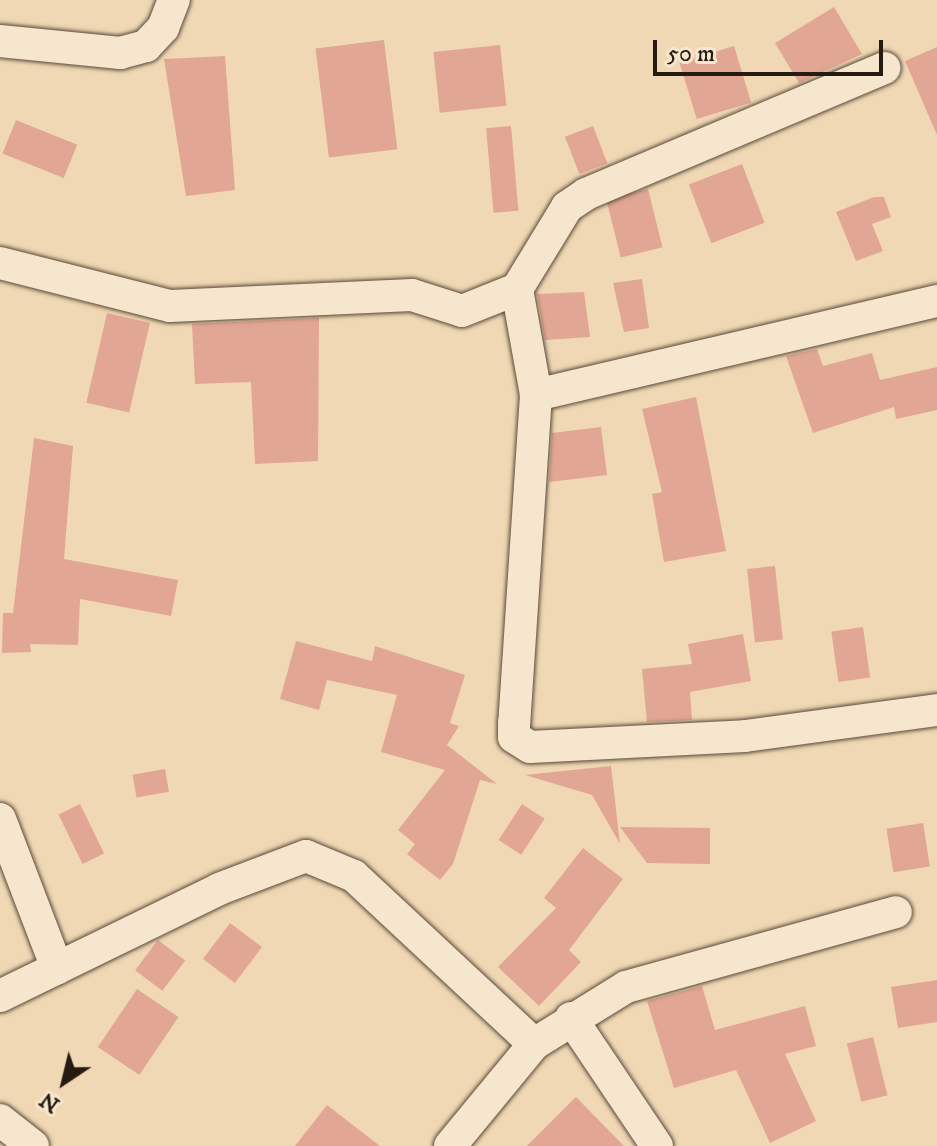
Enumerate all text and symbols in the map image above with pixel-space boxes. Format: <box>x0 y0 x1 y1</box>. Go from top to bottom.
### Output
scale bar <box>657 24 887 74</box>
text: 50 m <box>667 39 715 69</box>
north arrow <box>24 1042 104 1122</box>
text: N <box>35 1086 65 1118</box>

